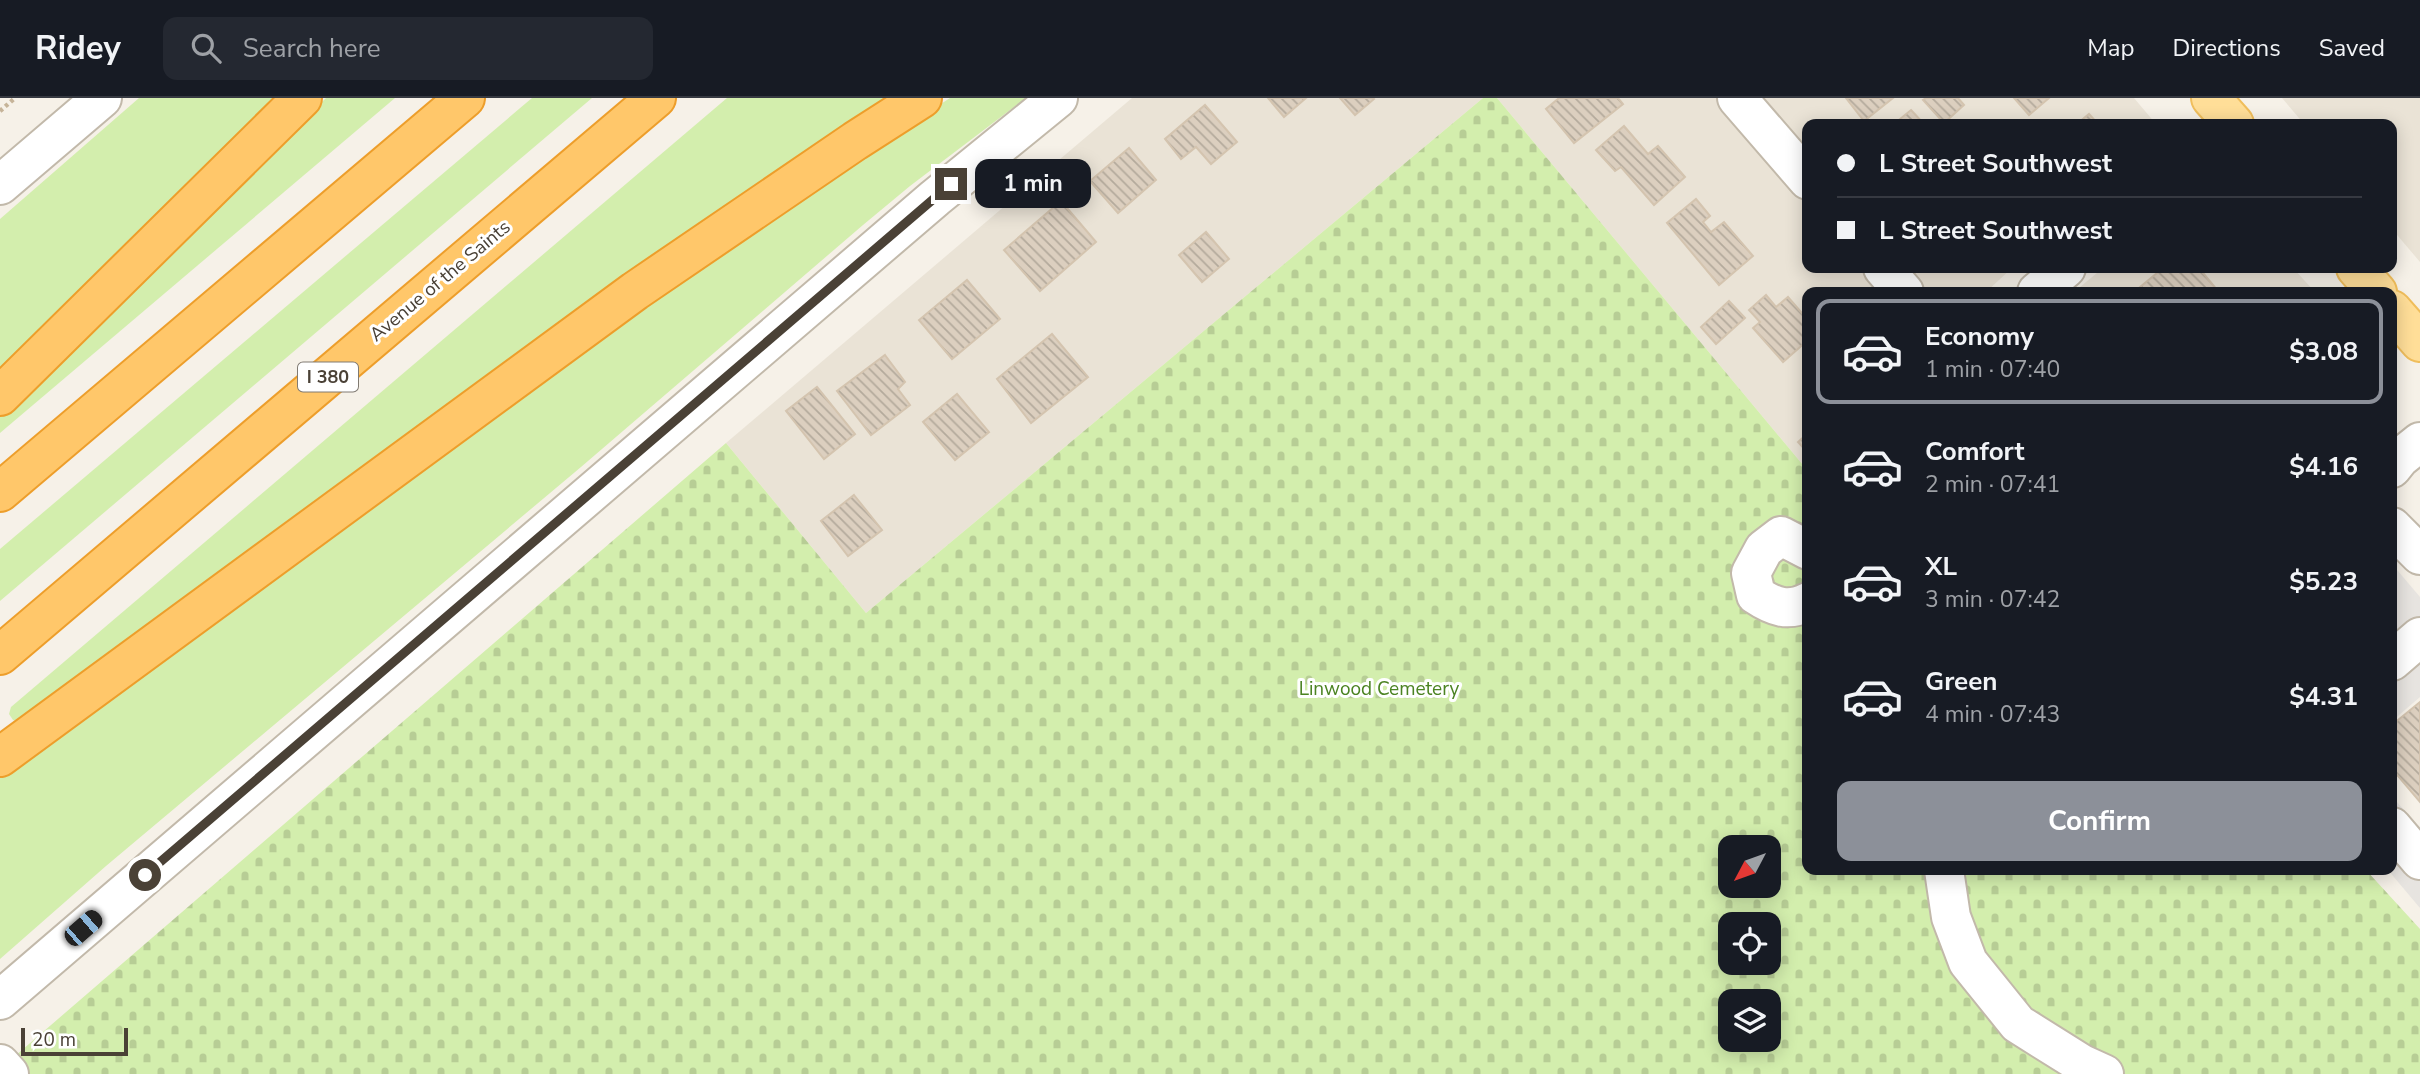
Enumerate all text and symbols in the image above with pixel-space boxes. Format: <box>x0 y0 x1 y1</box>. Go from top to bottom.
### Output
search box <box>163 17 653 80</box>
text: Ridey <box>35 26 121 71</box>
icon: search <box>187 29 225 67</box>
text: Search here <box>243 31 381 66</box>
text: Map <box>2087 32 2134 64</box>
text: Directions <box>2172 32 2281 64</box>
text: Saved <box>2319 32 2385 64</box>
text: L Street Southwest <box>1879 146 2112 181</box>
callout: 1 min <box>976 160 1091 208</box>
route end <box>935 168 967 200</box>
text: 1 min <box>1003 168 1063 199</box>
text: L Street Southwest <box>1879 213 2112 248</box>
street label: Avenue of the Saints <box>364 214 516 348</box>
text: Economy <box>1925 319 2034 354</box>
icon: car <box>1841 320 1904 383</box>
text: $3.08 <box>2289 334 2358 369</box>
text: 1 min · 07:40 <box>1925 354 2060 385</box>
road number: I 380 <box>298 362 358 391</box>
text: Comfort <box>1925 434 2025 469</box>
icon: car <box>1841 435 1904 498</box>
text: $4.16 <box>2289 449 2358 484</box>
text: 2 min · 07:41 <box>1925 469 2060 500</box>
text: XL <box>1925 549 1957 584</box>
icon: car <box>1841 550 1904 613</box>
text: $5.23 <box>2289 564 2358 599</box>
text: 3 min · 07:42 <box>1925 584 2060 615</box>
text: Green <box>1925 664 1998 699</box>
icon: car <box>1841 665 1904 728</box>
park label: Linwood Cemetery <box>1299 676 1460 702</box>
text: $4.31 <box>2289 679 2358 714</box>
text: 4 min · 07:43 <box>1925 699 2060 730</box>
button: Confirm <box>1837 781 2362 861</box>
north arrow <box>1718 835 1782 898</box>
map controls <box>1718 835 1781 1052</box>
route start <box>129 859 161 891</box>
car <box>61 906 106 950</box>
button: locate <box>1718 912 1781 975</box>
button: layers <box>1718 989 1781 1052</box>
scale bar <box>21 1025 128 1057</box>
text: 20 m <box>32 1027 76 1053</box>

